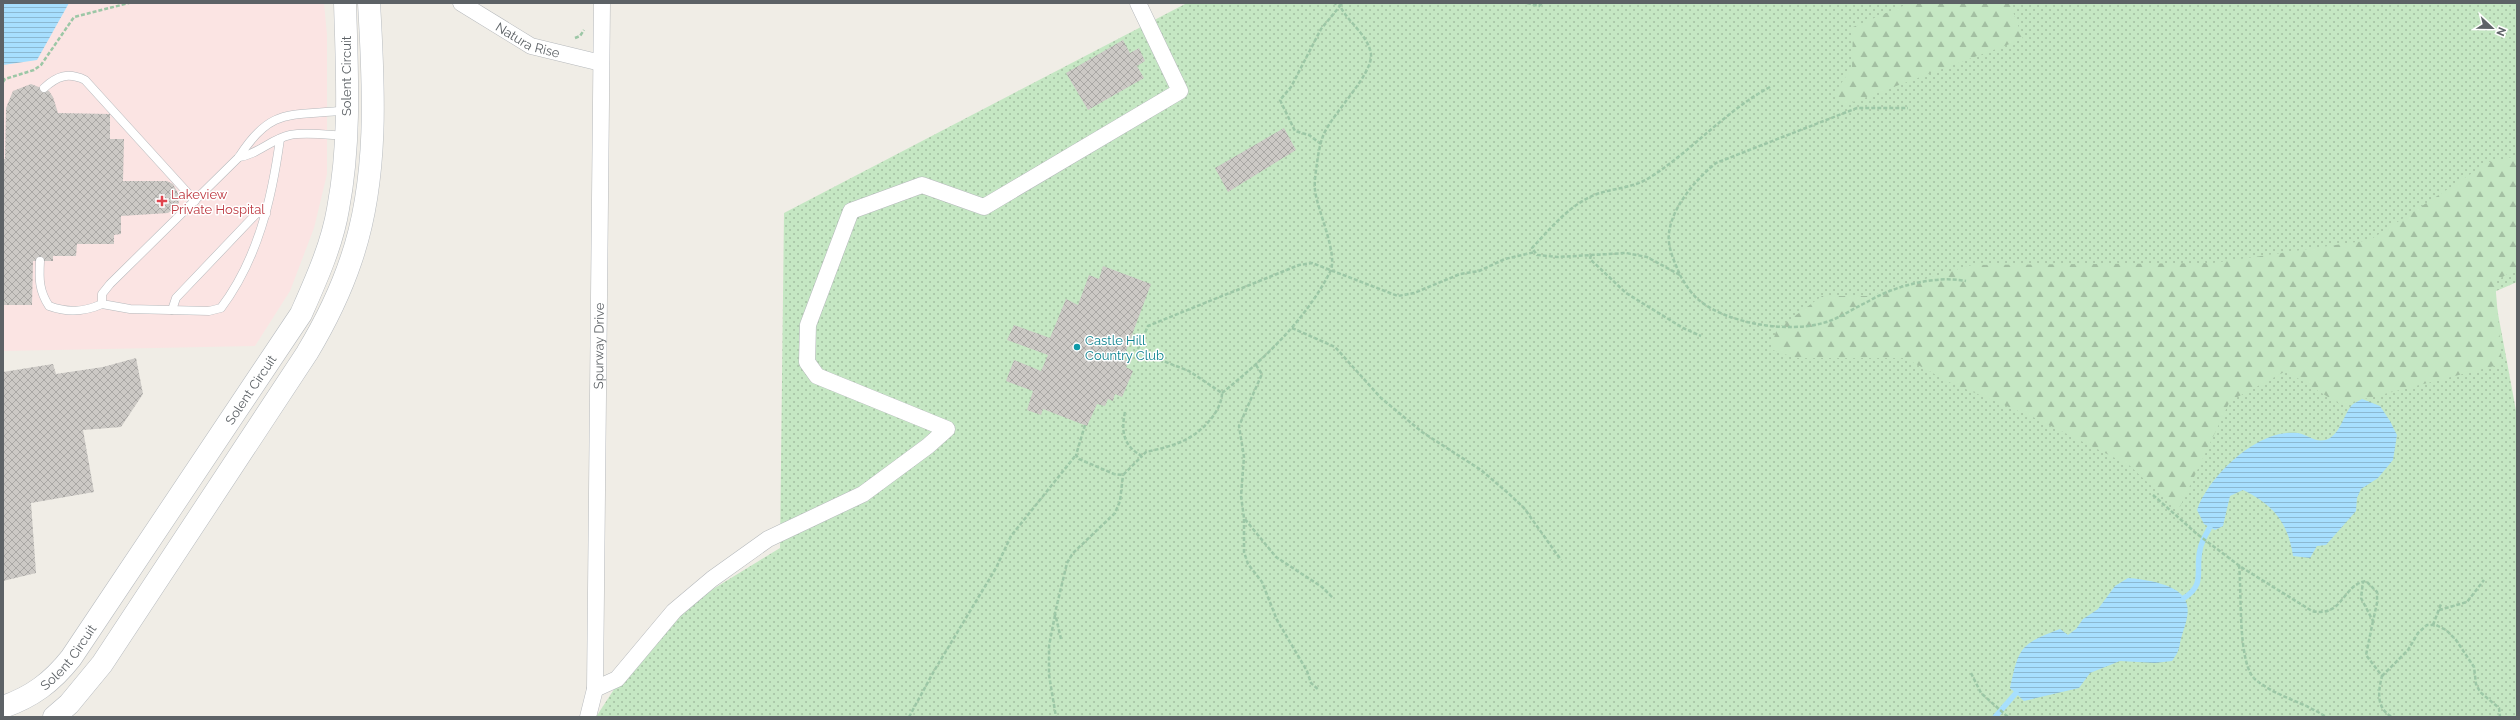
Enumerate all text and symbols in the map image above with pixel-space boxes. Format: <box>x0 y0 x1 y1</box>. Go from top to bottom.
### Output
north arrow <box>2472 8 2512 48</box>
street label: Natura Rise <box>493 19 562 60</box>
text: N <box>2493 25 2508 38</box>
street label: Solent Circuit <box>339 35 354 116</box>
place label: Lakeview Private Hospital <box>171 187 265 217</box>
marker: Lakeview Private Hospital <box>156 195 168 207</box>
street label: Spurway Drive <box>591 302 606 389</box>
place label: Castle Hill Country Club <box>1085 333 1164 363</box>
marker: Castle Hill Country Club <box>1072 342 1082 352</box>
street label: Solent Circuit <box>222 351 279 427</box>
street label: Solent Circuit <box>37 621 99 693</box>

